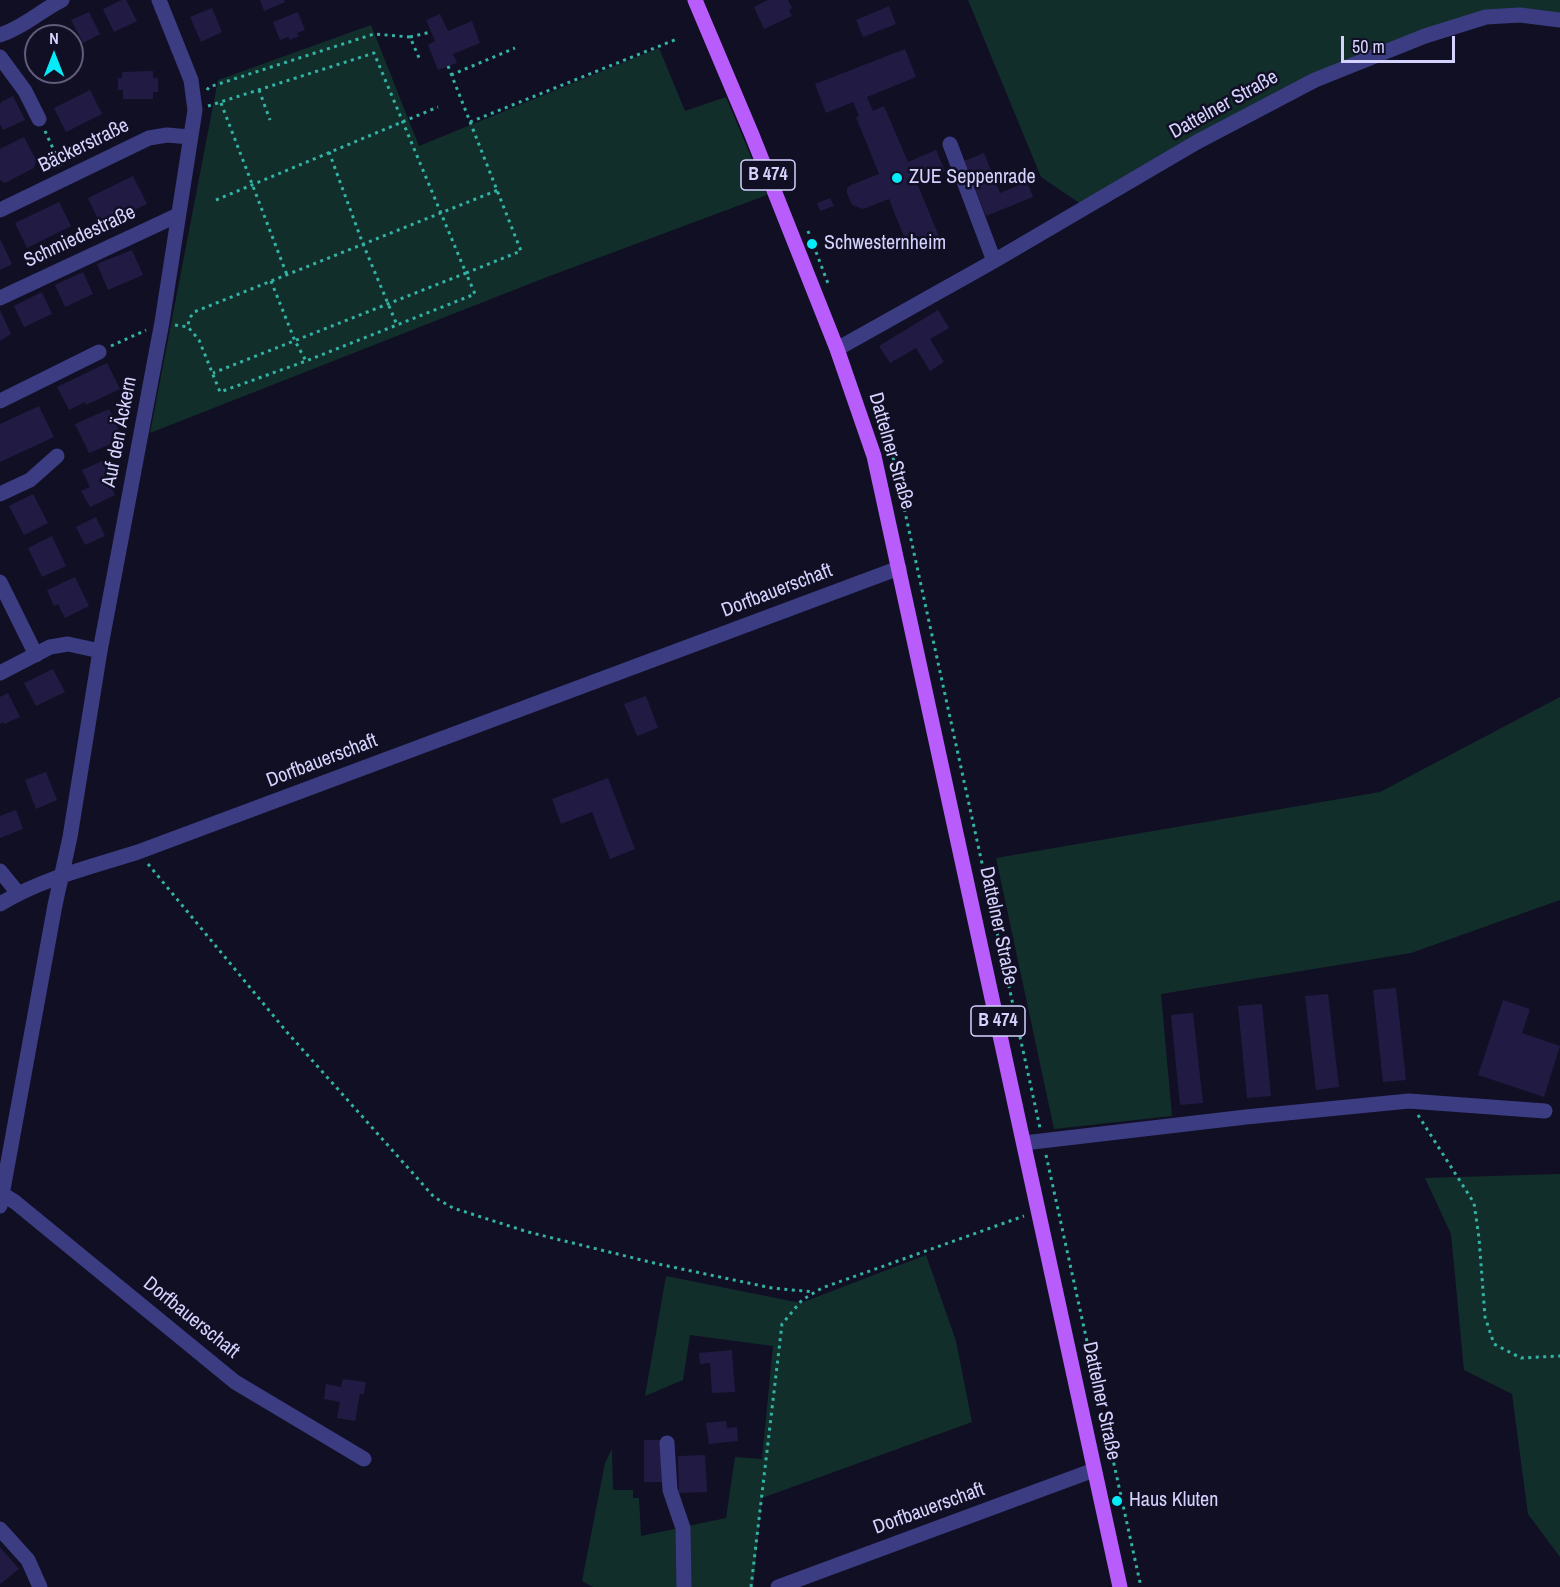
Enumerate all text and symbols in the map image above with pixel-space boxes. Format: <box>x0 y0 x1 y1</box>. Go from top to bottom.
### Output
north arrow <box>24 24 84 84</box>
scale bar <box>1344 24 1458 62</box>
text: N <box>49 27 59 49</box>
text: 50 m <box>1352 34 1385 59</box>
street label: Dattelner Straße <box>1166 65 1282 145</box>
street label: Bäckerstraße <box>35 114 133 178</box>
road number: B 474 <box>741 160 795 190</box>
place label: ZUE Seppenrade <box>909 166 1036 190</box>
marker: ZUE Seppenrade <box>890 171 904 185</box>
street label: Schmiedestraße <box>20 201 140 273</box>
place label: Schwesternheim <box>824 232 946 256</box>
marker: Schwesternheim <box>805 237 819 251</box>
street label: Auf den Äckern <box>98 375 142 489</box>
street label: Dattelner Straße <box>863 390 919 512</box>
street label: Dorfbauerschaft <box>718 559 836 623</box>
street label: Dorfbauerschaft <box>263 729 381 793</box>
street label: Dattelner Straße <box>974 865 1022 987</box>
road number: B 474 <box>971 1006 1025 1036</box>
street label: Dorfbauerschaft <box>138 1272 244 1364</box>
street label: Dattelner Straße <box>1077 1340 1125 1462</box>
street label: Dorfbauerschaft <box>870 1478 988 1540</box>
place label: Haus Kluten <box>1129 1489 1218 1513</box>
marker: Haus Kluten <box>1110 1494 1124 1508</box>

